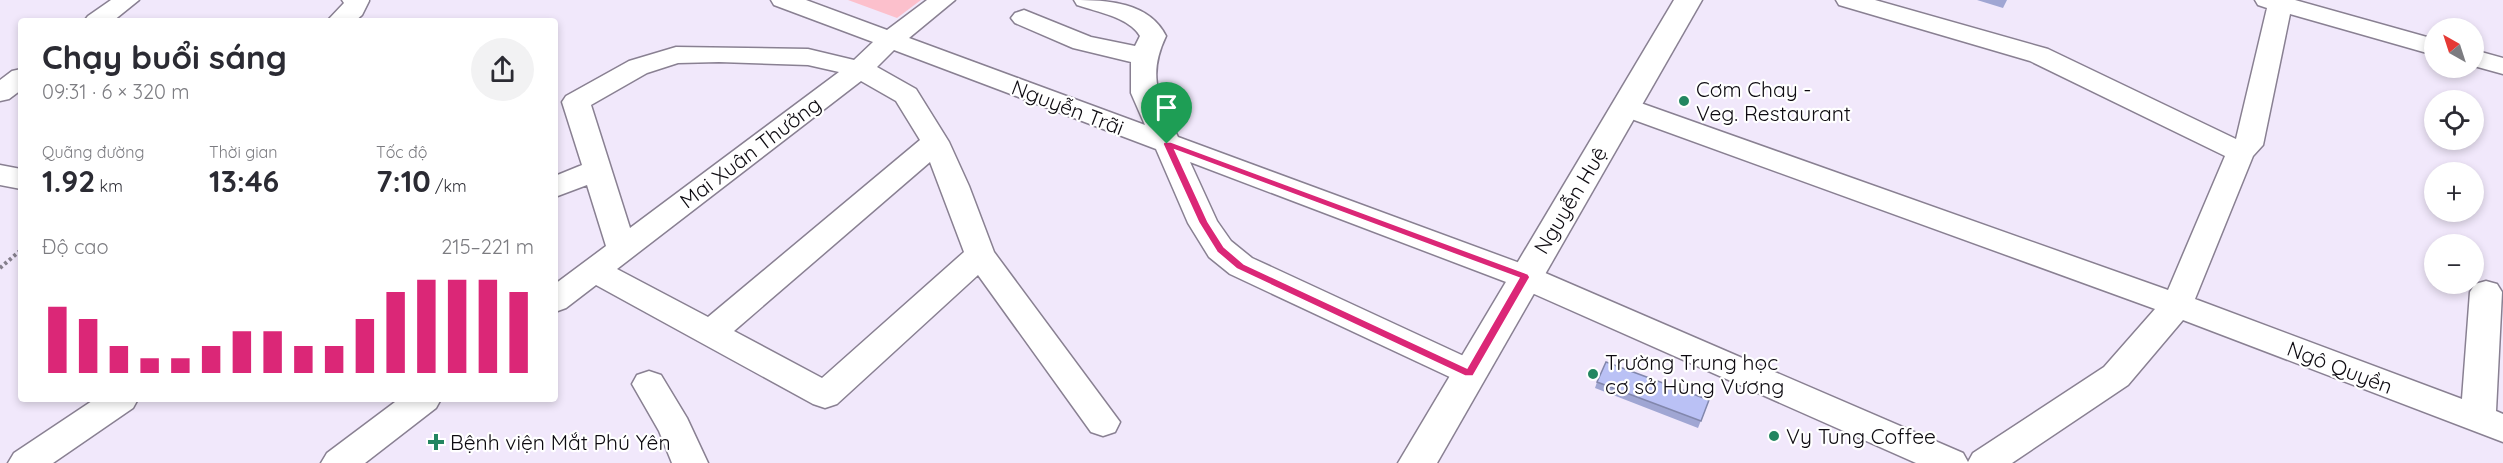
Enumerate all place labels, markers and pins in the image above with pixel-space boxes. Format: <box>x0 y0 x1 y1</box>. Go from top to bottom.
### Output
place label: Cơm Chay - Veg. Restaurant <box>1696 76 1851 126</box>
pin <box>1141 82 1192 144</box>
marker: Cơm Chay - Veg. Restaurant <box>1677 94 1691 108</box>
place label: Trường Trung học cơ sở Hùng Vương <box>1605 349 1784 399</box>
marker: Trường Trung học cơ sở Hùng Vương <box>1586 367 1600 381</box>
place label: Vy Tung Coffee <box>1786 423 1936 449</box>
place label: Bệnh viện Mắt Phú Yên <box>450 429 671 455</box>
marker: Vy Tung Coffee <box>1767 429 1781 443</box>
marker: Bệnh viện Mắt Phú Yên <box>427 433 445 451</box>

